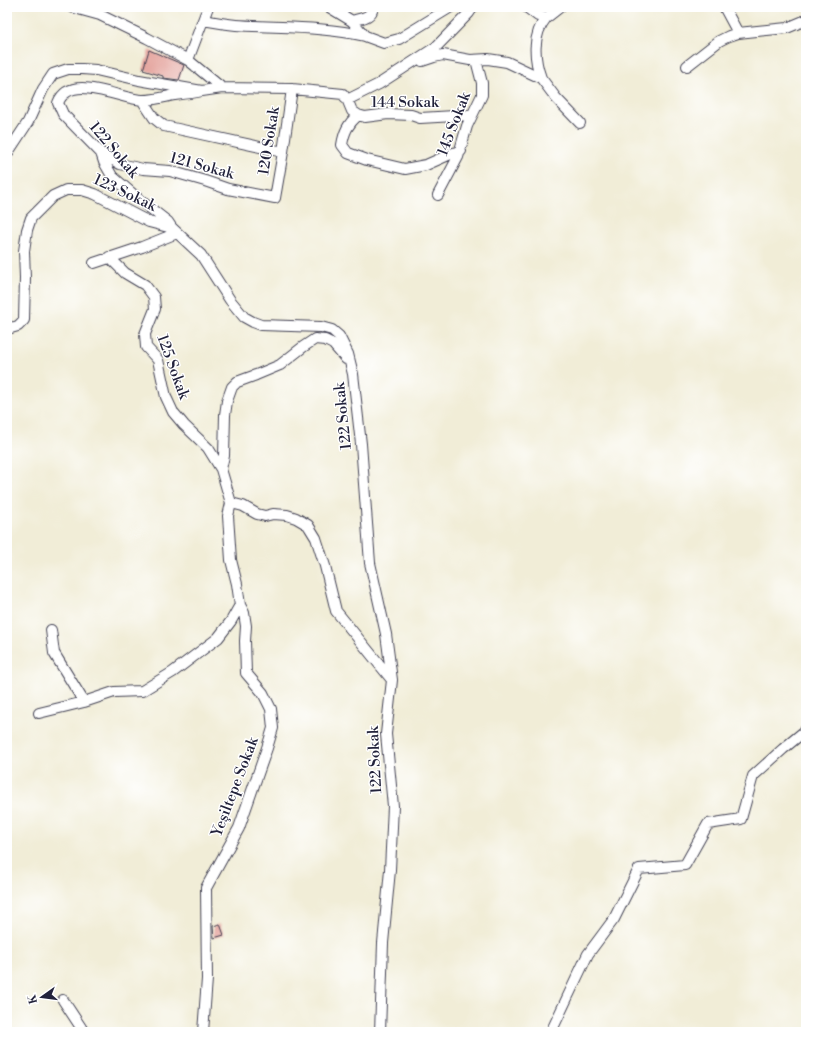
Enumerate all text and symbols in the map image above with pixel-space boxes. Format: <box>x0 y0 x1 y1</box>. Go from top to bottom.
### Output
street label: 145 Sokak <box>433 88 475 159</box>
street label: 144 Sokak <box>371 93 440 112</box>
street label: 120 Sokak <box>254 104 284 177</box>
street label: 122 Sokak <box>85 118 144 183</box>
street label: 121 Sokak <box>168 148 237 184</box>
street label: 123 Sokak <box>90 170 161 216</box>
street label: 125 Sokak <box>153 332 194 403</box>
street label: 122 Sokak <box>330 380 356 451</box>
street label: 122 Sokak <box>364 725 386 794</box>
street label: Yeşiltepe Sokak <box>207 733 263 840</box>
north arrow <box>22 977 62 1017</box>
text: K <box>25 992 41 1005</box>

